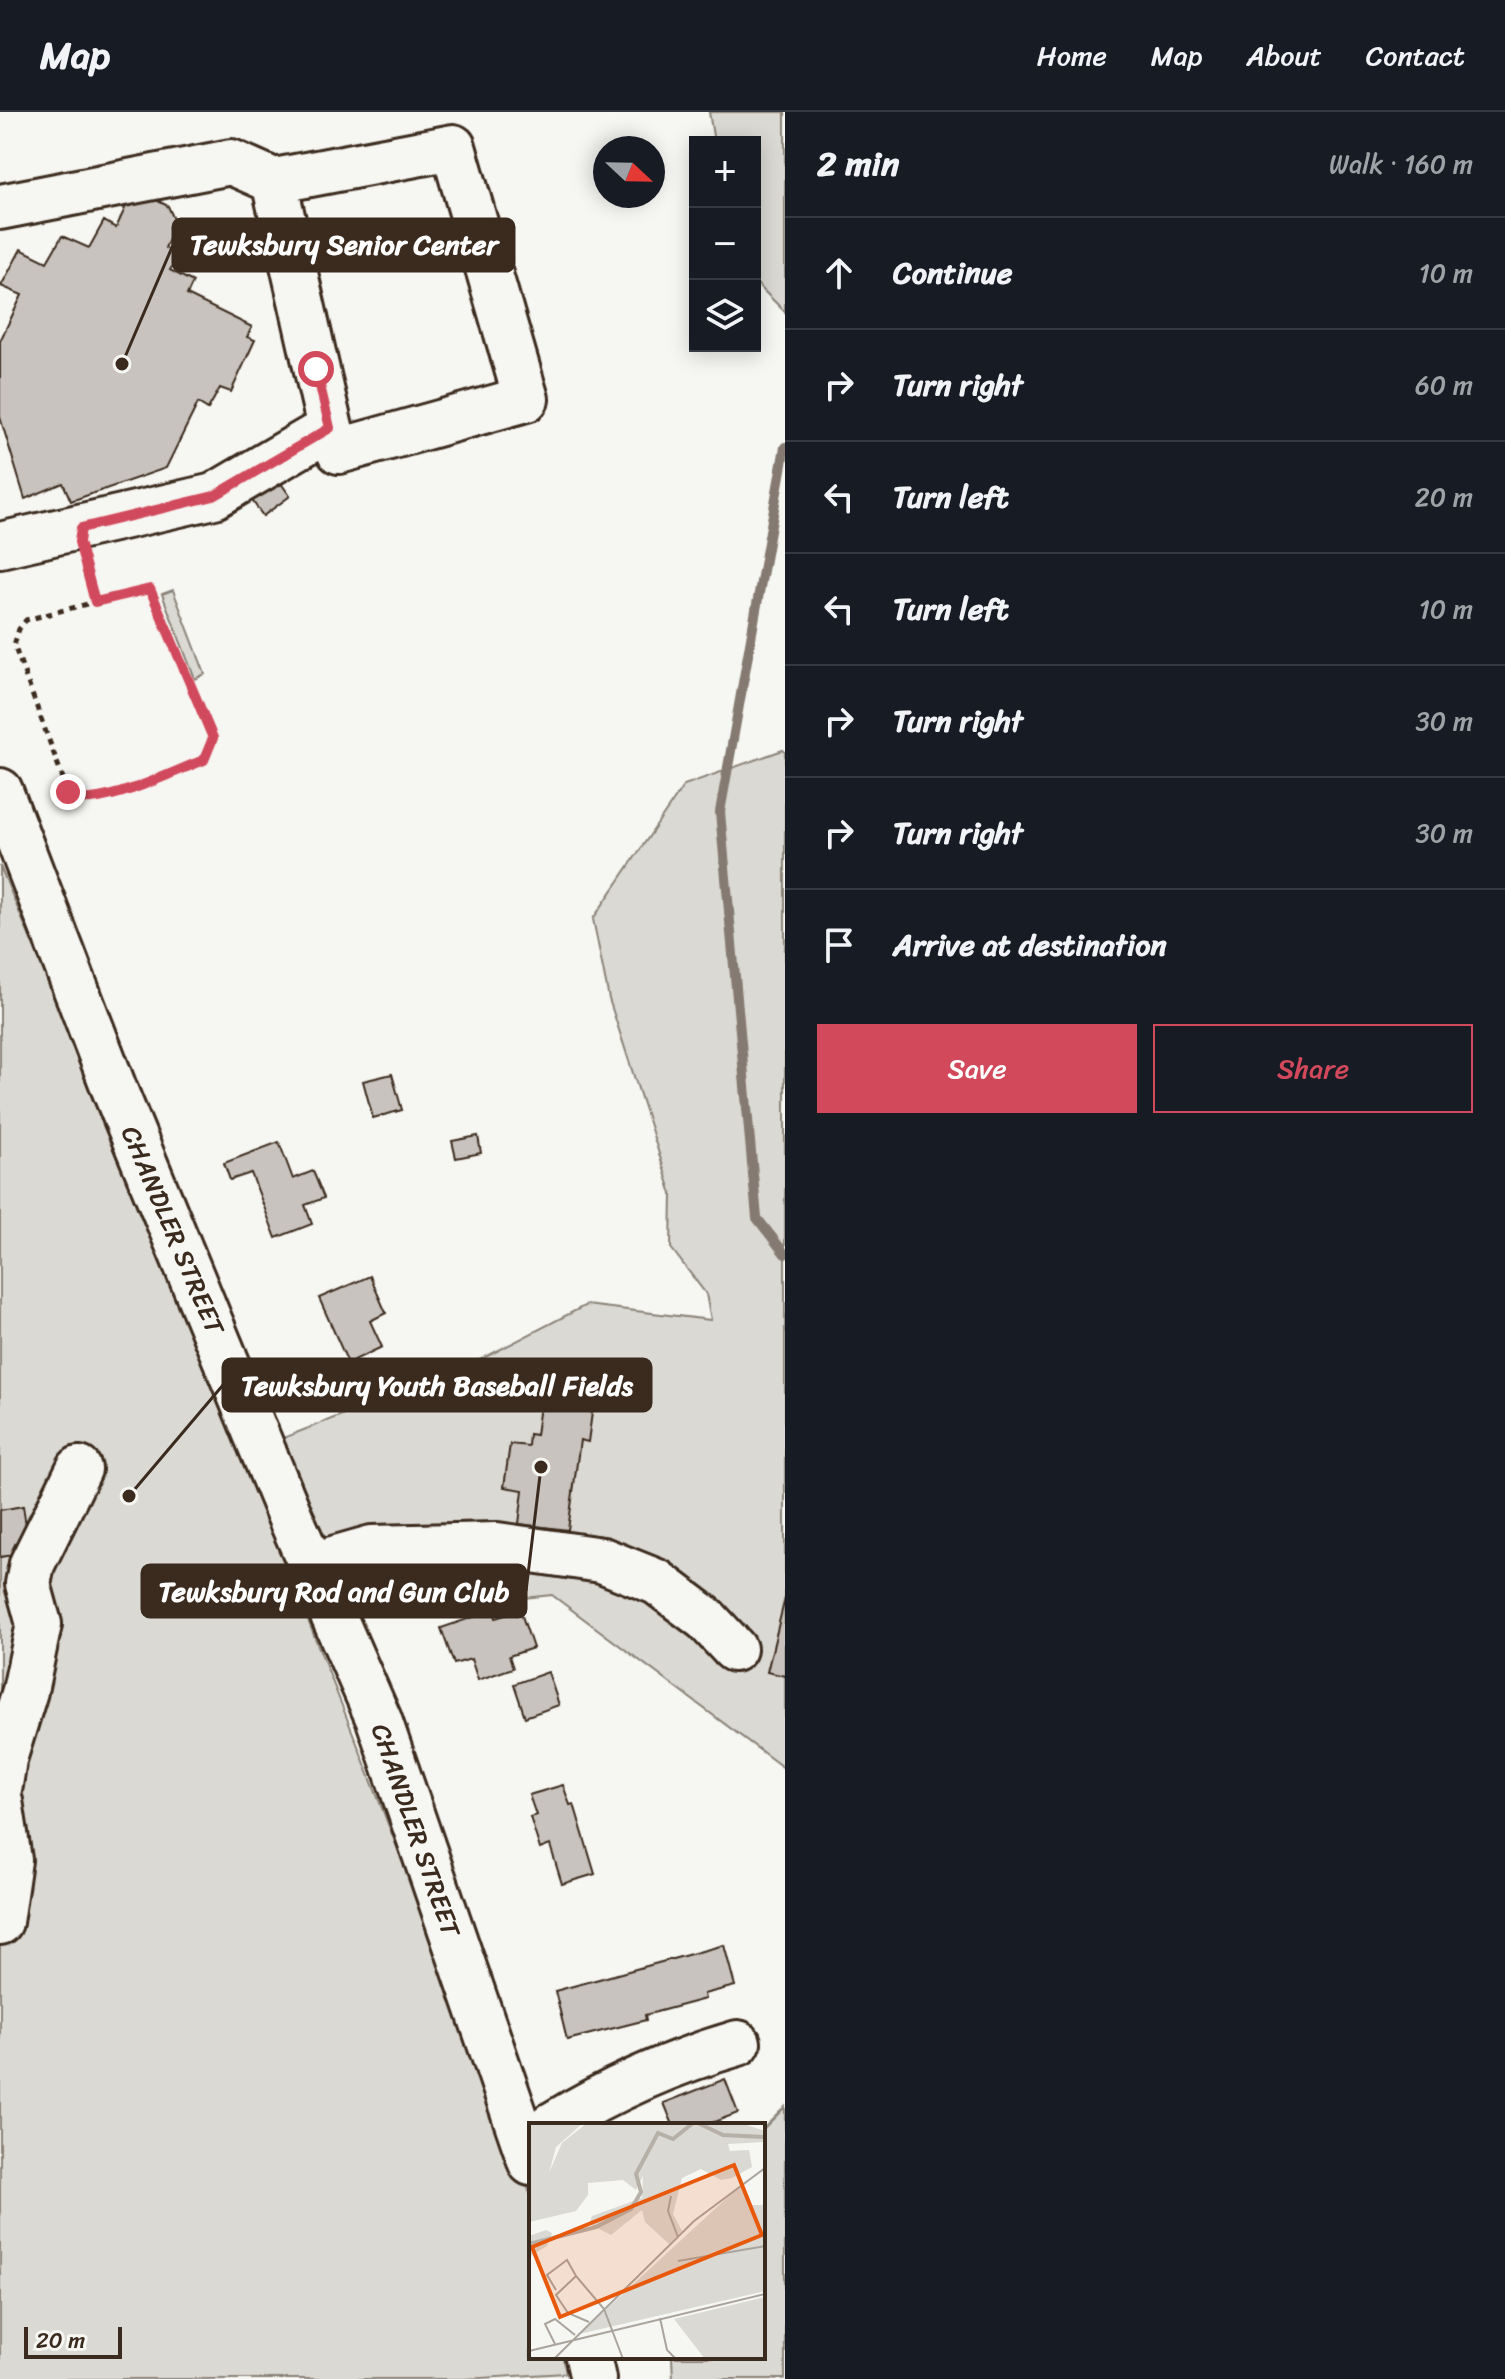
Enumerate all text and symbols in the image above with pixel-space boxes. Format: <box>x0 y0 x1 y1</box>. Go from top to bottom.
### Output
text: Map <box>40 22 110 89</box>
text: Home <box>1037 31 1107 80</box>
text: Map <box>1151 31 1202 80</box>
text: About <box>1246 31 1322 80</box>
text: Contact <box>1366 31 1465 80</box>
text: 2 min <box>817 134 899 194</box>
north arrow <box>593 136 665 208</box>
map controls <box>689 136 761 352</box>
button: + <box>689 136 761 208</box>
text: Walk · 160 m <box>1329 141 1473 187</box>
button: − <box>689 208 761 280</box>
callout: Tewksbury Senior Center <box>173 219 514 271</box>
text: Tewksbury Senior Center <box>190 220 500 269</box>
text: Continue <box>893 246 1012 300</box>
text: 10 m <box>1419 250 1473 296</box>
icon: ahead <box>817 251 861 295</box>
button: layers <box>689 280 761 352</box>
route start <box>298 351 334 387</box>
text: Turn right <box>893 358 1023 412</box>
text: 60 m <box>1415 362 1473 408</box>
icon: right <box>817 363 861 407</box>
text: Turn left <box>893 470 1009 524</box>
text: 20 m <box>1415 474 1473 520</box>
icon: left <box>817 475 861 519</box>
text: Turn left <box>893 582 1009 636</box>
text: 10 m <box>1419 586 1473 632</box>
icon: left <box>817 587 861 631</box>
text: Turn right <box>893 694 1023 748</box>
text: 30 m <box>1416 698 1473 744</box>
icon: right <box>817 699 861 743</box>
route end <box>50 774 86 810</box>
text: Turn right <box>893 806 1023 860</box>
text: 30 m <box>1416 810 1473 856</box>
icon: right <box>817 811 861 855</box>
text: Arrive at destination <box>893 918 1167 972</box>
icon: arrive <box>817 923 861 967</box>
button: Save <box>817 1024 1137 1113</box>
button: Share <box>1153 1024 1473 1113</box>
street label: CHANDLER STREET <box>108 1118 238 1343</box>
callout: Tewksbury Youth Baseball Fields <box>223 1359 651 1411</box>
text: Tewksbury Youth Baseball Fields <box>241 1361 634 1410</box>
callout: Tewksbury Rod and Gun Club <box>142 1565 526 1617</box>
text: Tewksbury Rod and Gun Club <box>159 1567 510 1616</box>
street label: CHANDLER STREET <box>358 1717 475 1944</box>
inset map <box>529 2123 765 2359</box>
text: 20 m <box>36 2321 85 2360</box>
scale bar <box>24 2323 122 2359</box>

